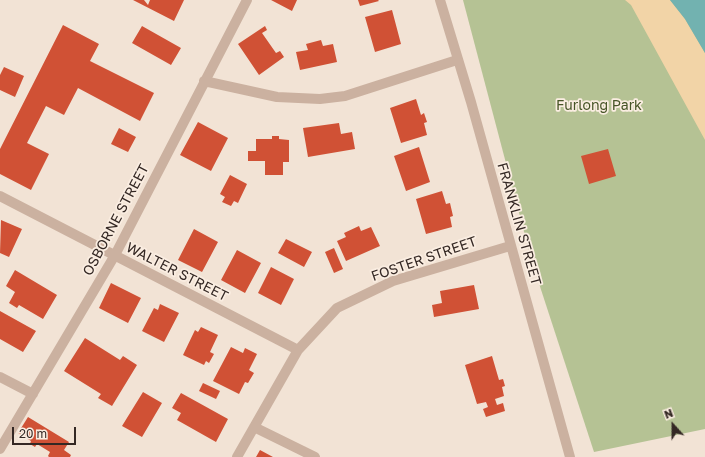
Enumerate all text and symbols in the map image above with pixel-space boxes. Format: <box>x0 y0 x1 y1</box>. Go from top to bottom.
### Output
park label: Furlong Park <box>556 98 642 114</box>
street label: OSBORNE STREET <box>79 161 153 279</box>
street label: FRANKLIN STREET <box>493 161 545 287</box>
street label: FOSTER STREET <box>369 233 479 285</box>
street label: WALTER STREET <box>123 239 231 305</box>
north arrow <box>653 405 693 445</box>
text: N <box>662 406 675 421</box>
scale bar <box>14 419 78 445</box>
text: 20 m <box>19 426 47 441</box>

